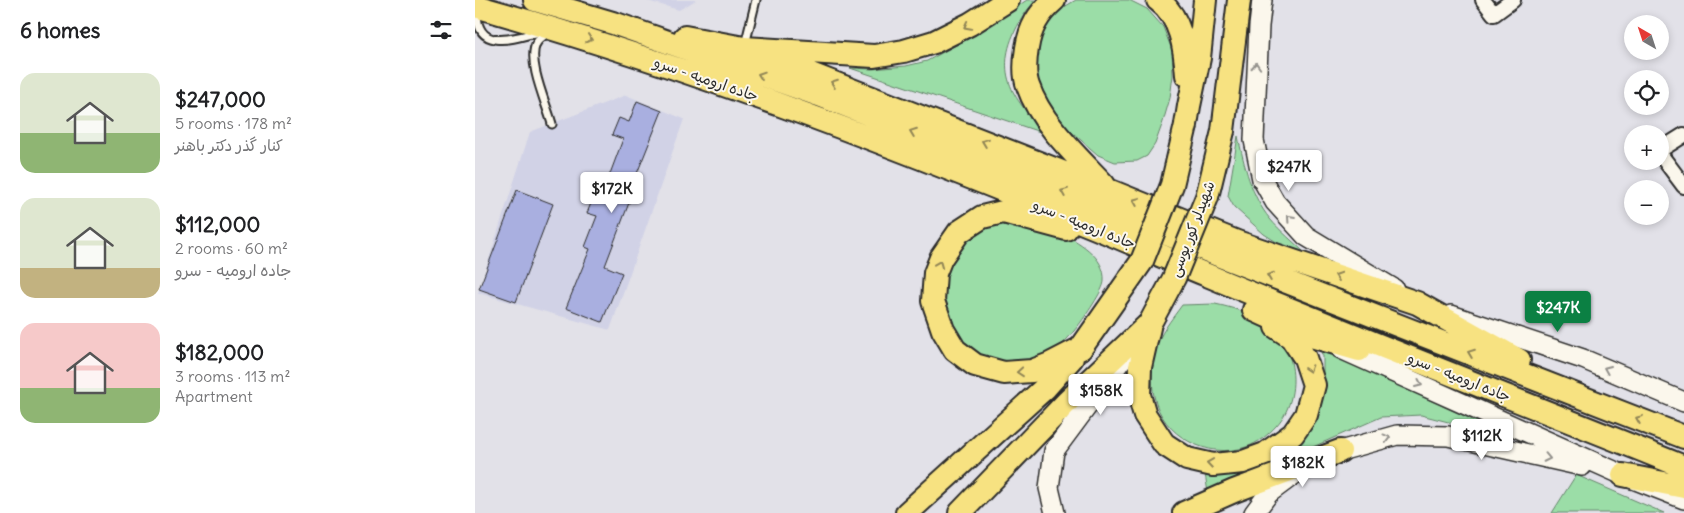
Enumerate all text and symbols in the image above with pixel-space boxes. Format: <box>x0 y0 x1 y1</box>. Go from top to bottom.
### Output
north arrow <box>1624 15 1669 60</box>
map controls <box>1624 15 1669 225</box>
icon: filters <box>427 16 455 44</box>
text: 6 homes <box>20 17 100 44</box>
one-way arrow <box>963 20 972 30</box>
one-way arrow <box>584 34 593 44</box>
street label: جاده ارومیه - سرو <box>650 51 761 106</box>
one-way arrow <box>1251 62 1262 70</box>
button: locate <box>1624 70 1669 115</box>
one-way arrow <box>757 71 766 81</box>
one-way arrow <box>830 79 838 89</box>
text: $247,000 <box>175 86 266 113</box>
icon: home <box>60 93 120 153</box>
text: 5 rooms · 178 m² <box>175 113 292 133</box>
button: + <box>1624 125 1669 170</box>
one-way arrow <box>910 128 918 138</box>
text: کنار گذر دکتر باهنر <box>175 135 283 155</box>
one-way arrow <box>981 138 990 148</box>
pin: $247K <box>1254 150 1324 192</box>
text: $247K <box>1267 156 1311 176</box>
pin: $172K <box>577 172 647 214</box>
text: $172K <box>591 178 633 198</box>
street label: شهیدلر کور پوسی <box>1165 178 1219 280</box>
button: − <box>1624 180 1669 225</box>
one-way arrow <box>1060 188 1069 198</box>
street label: جاده ارومیه - سرو <box>1029 194 1138 254</box>
one-way arrow <box>1133 197 1141 207</box>
text: $112,000 <box>175 211 260 238</box>
one-way arrow <box>1287 215 1296 224</box>
icon: home <box>60 218 120 278</box>
text: 2 rooms · 60 m² <box>175 238 288 258</box>
text: جاده ارومیه - سرو <box>175 260 291 280</box>
one-way arrow <box>932 260 943 269</box>
one-way arrow <box>1267 272 1275 282</box>
one-way arrow <box>1334 272 1342 282</box>
pin: $247K <box>1523 290 1593 333</box>
text: $247K <box>1536 297 1580 317</box>
text: $182,000 <box>175 339 264 366</box>
icon: home <box>60 343 120 403</box>
street label: جاده ارومیه - سرو <box>1404 347 1513 407</box>
one-way arrow <box>1467 349 1476 360</box>
one-way arrow <box>1303 364 1313 373</box>
one-way arrow <box>1603 365 1612 375</box>
text: 3 rooms · 113 m² <box>175 366 290 386</box>
one-way arrow <box>1015 366 1023 377</box>
pin: $158K <box>1066 374 1136 416</box>
one-way arrow <box>1414 378 1423 389</box>
text: $158K <box>1079 380 1123 400</box>
text: Apartment <box>175 386 253 406</box>
one-way arrow <box>1635 415 1644 425</box>
pin: $112K <box>1447 418 1517 461</box>
text: $112K <box>1462 425 1502 445</box>
one-way arrow <box>1383 433 1391 443</box>
pin: $182K <box>1268 446 1338 488</box>
text: $182K <box>1282 452 1324 472</box>
one-way arrow <box>1542 452 1551 463</box>
one-way arrow <box>1205 458 1213 469</box>

